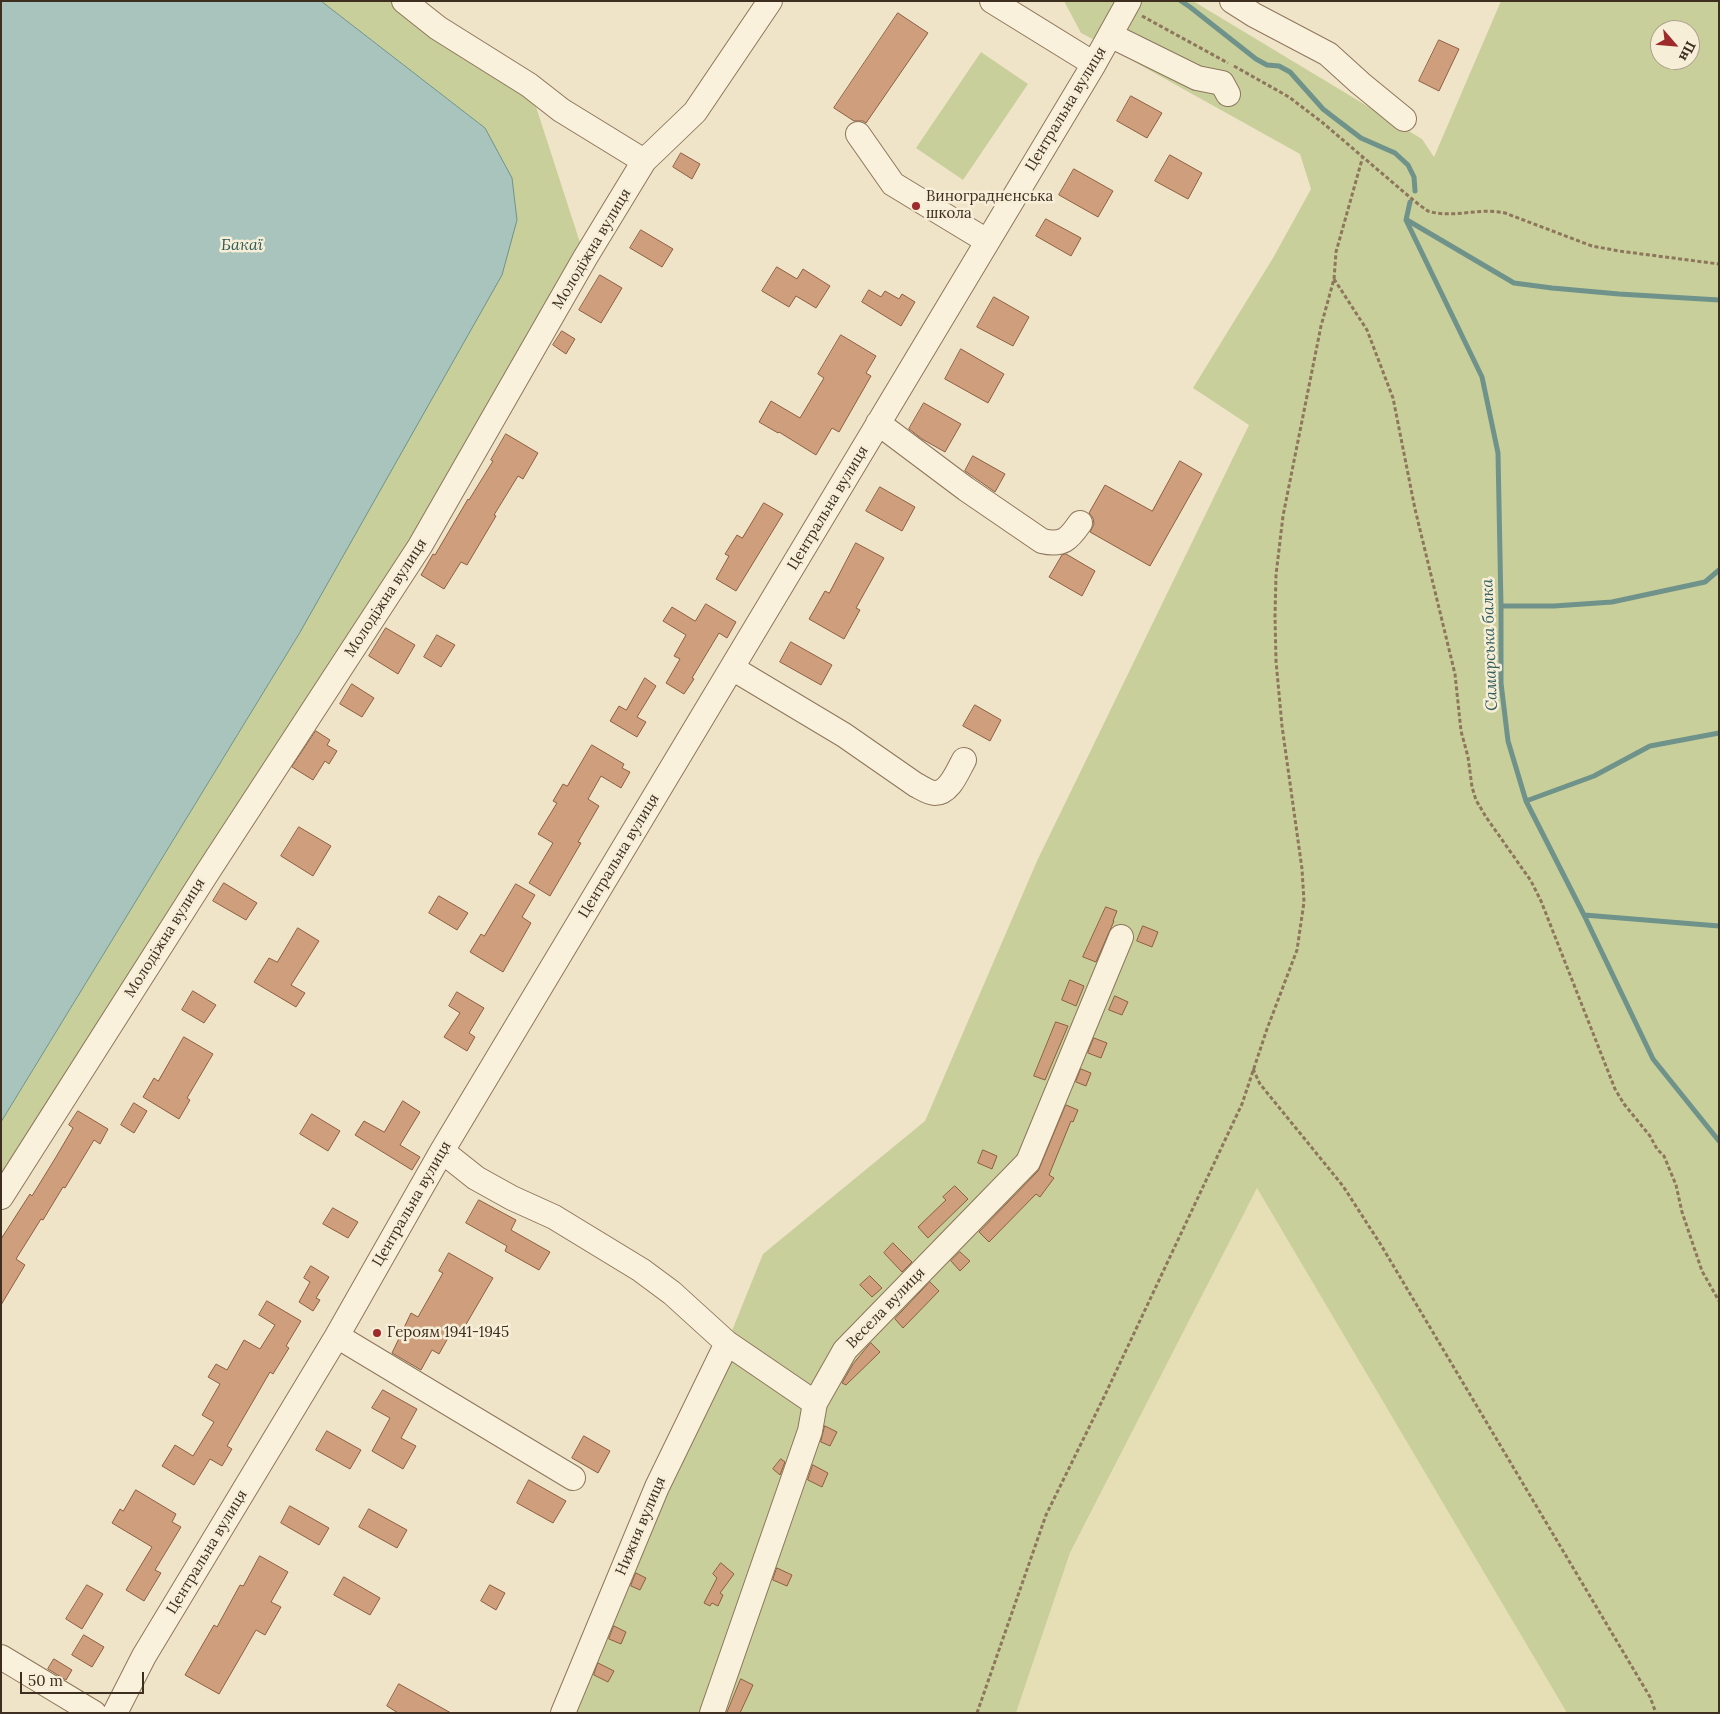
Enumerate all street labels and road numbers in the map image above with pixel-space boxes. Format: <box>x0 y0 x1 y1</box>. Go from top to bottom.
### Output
street label: Центральна вулиця <box>1022 44 1110 174</box>
street label: Молодіжна вулиця <box>549 186 635 312</box>
street label: Центральна вулиця <box>784 443 872 573</box>
street label: Молодіжна вулиця <box>341 536 431 660</box>
street label: Центральна вулиця <box>575 791 663 921</box>
street label: Молодіжна вулиця <box>121 875 209 1001</box>
street label: Центральна вулиця <box>369 1138 455 1270</box>
street label: Весела вулиця <box>843 1264 929 1352</box>
street label: Нижня вулиця <box>612 1474 670 1578</box>
street label: Центральна вулиця <box>163 1487 251 1617</box>

